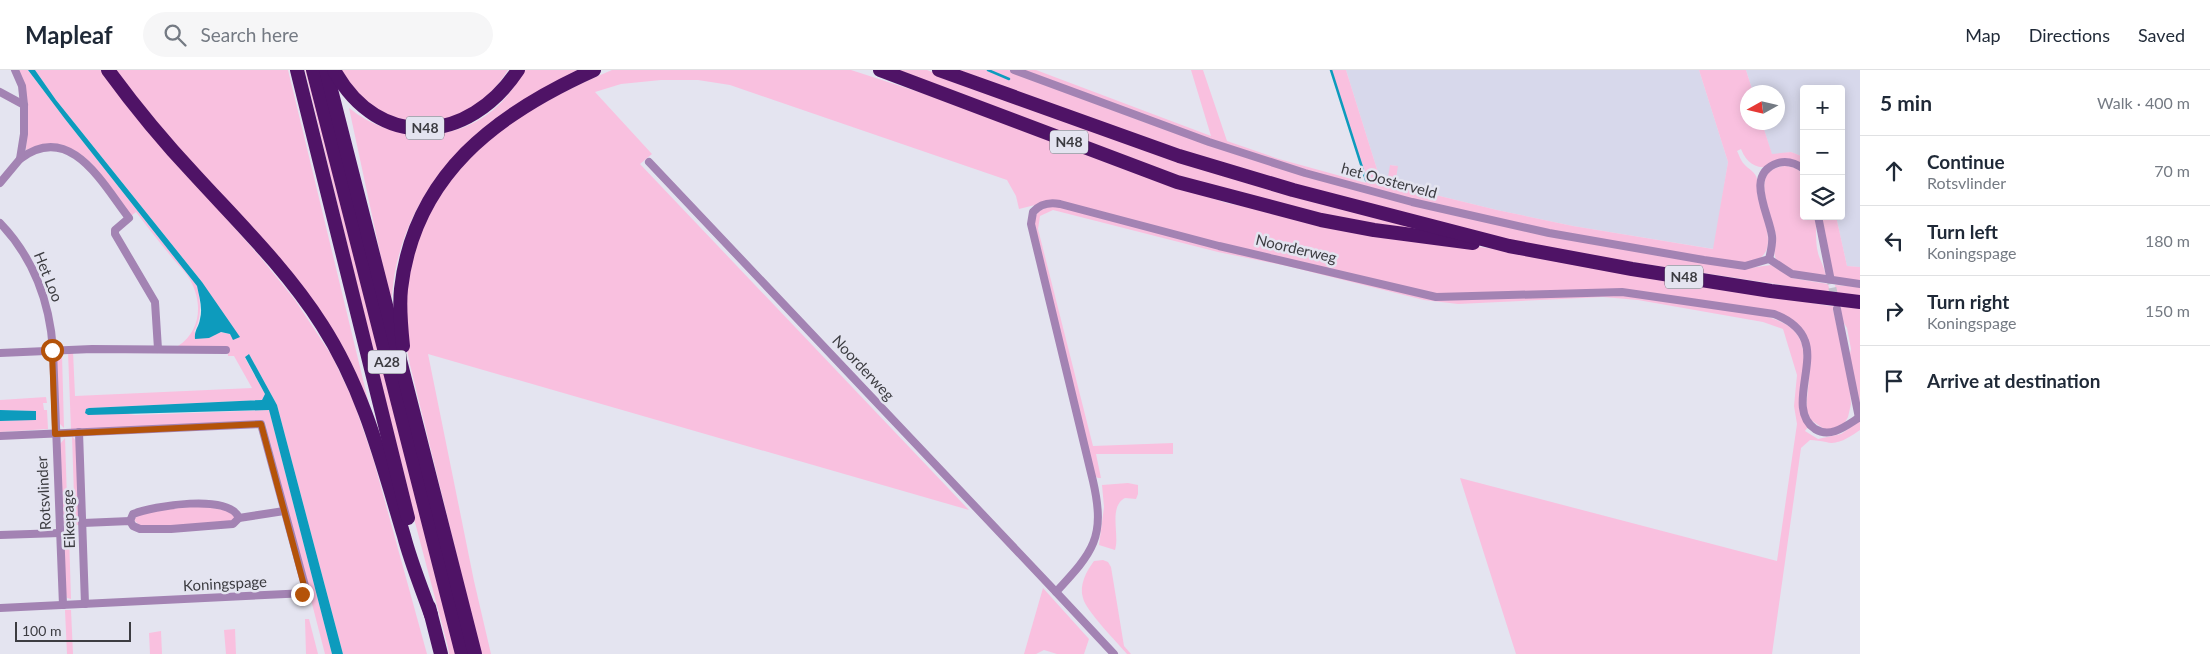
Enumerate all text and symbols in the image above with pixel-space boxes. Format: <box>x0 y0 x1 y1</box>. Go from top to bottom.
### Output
search box <box>143 12 493 57</box>
text: Mapleaf <box>25 20 113 49</box>
icon: search <box>161 21 189 49</box>
text: Search here <box>201 23 299 46</box>
text: Map <box>1965 24 2001 46</box>
text: Directions <box>2029 24 2110 46</box>
text: Saved <box>2138 24 2185 46</box>
north arrow <box>1740 85 1785 130</box>
map controls <box>1800 85 1845 220</box>
button: + <box>1800 85 1845 130</box>
text: 5 min <box>1880 90 1932 115</box>
text: Walk · 400 m <box>2097 93 2190 112</box>
road number: N48 <box>406 116 444 140</box>
button: − <box>1800 130 1845 175</box>
road number: N48 <box>1050 131 1088 154</box>
text: Continue <box>1927 150 2005 173</box>
icon: ahead <box>1880 157 1908 185</box>
street label: het Oosterveld <box>1339 159 1439 201</box>
text: 70 m <box>2154 161 2190 180</box>
text: Rotsvlinder <box>1927 173 2006 192</box>
button: layers <box>1800 175 1845 220</box>
text: Turn left <box>1927 220 1998 243</box>
icon: left <box>1880 227 1908 255</box>
street label: Noorderweg <box>1254 230 1339 266</box>
text: 180 m <box>2145 231 2190 250</box>
text: Koningspage <box>1927 243 2017 262</box>
street label: Het Loo <box>31 249 67 304</box>
road number: N48 <box>1665 266 1703 288</box>
text: Turn right <box>1927 290 2009 313</box>
icon: right <box>1880 297 1908 325</box>
text: 150 m <box>2145 301 2190 320</box>
text: Koningspage <box>1927 313 2017 332</box>
street label: Noorderweg <box>829 331 899 404</box>
route start <box>41 339 64 362</box>
road number: A28 <box>368 350 406 374</box>
icon: arrive <box>1880 367 1908 395</box>
text: Arrive at destination <box>1927 369 2100 392</box>
street label: Rotsvlinder <box>32 455 54 531</box>
street label: Eikepage <box>58 489 78 549</box>
street label: Koningspage <box>183 572 267 594</box>
route end <box>291 583 314 606</box>
scale bar <box>15 619 131 642</box>
text: 100 m <box>22 622 61 639</box>

